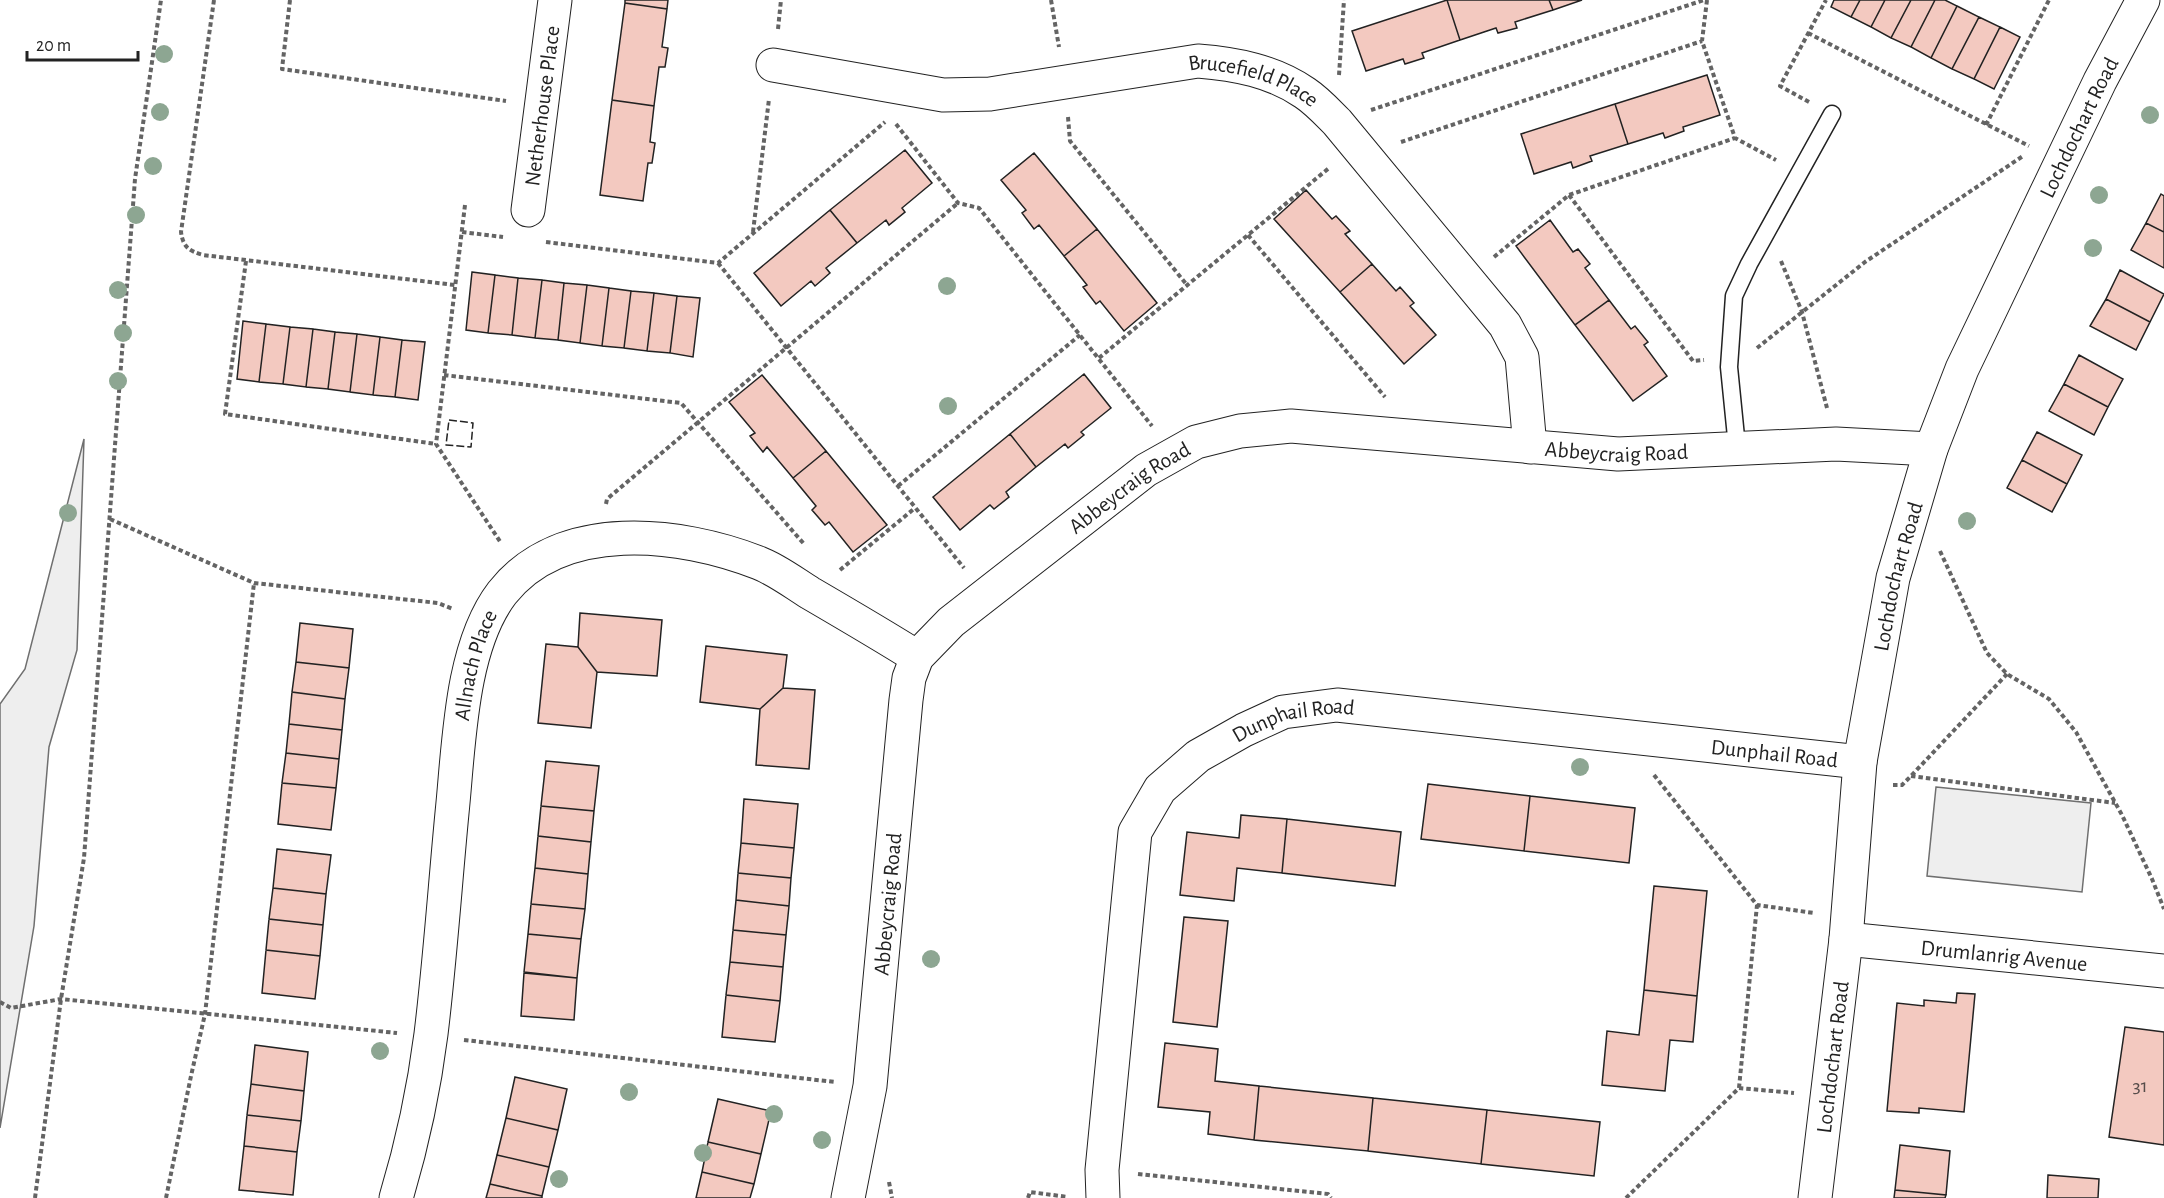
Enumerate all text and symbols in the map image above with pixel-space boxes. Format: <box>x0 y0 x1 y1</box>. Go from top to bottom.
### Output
scale bar <box>27 24 138 62</box>
street label: Netherhouse Place <box>521 24 564 188</box>
text: 20 m <box>36 37 71 55</box>
street label: Brucefield Place <box>1187 51 1323 111</box>
street label: Lochdochart Road <box>2036 54 2123 201</box>
street label: Abbeycraig Road <box>1065 438 1194 538</box>
street label: Abbeycraig Road <box>1544 438 1689 466</box>
street label: Lochdochart Road <box>1870 499 1927 653</box>
street label: Allnach Place <box>451 606 501 722</box>
street label: Dunphail Road <box>1228 695 1356 747</box>
street label: Dunphail Road <box>1710 736 1839 772</box>
street label: Abbeycraig Road <box>870 832 906 976</box>
street label: Drumlanrig Avenue <box>1920 937 2089 975</box>
street label: Lochdochart Road <box>1813 980 1853 1135</box>
house number: 31 <box>2132 1076 2148 1096</box>

